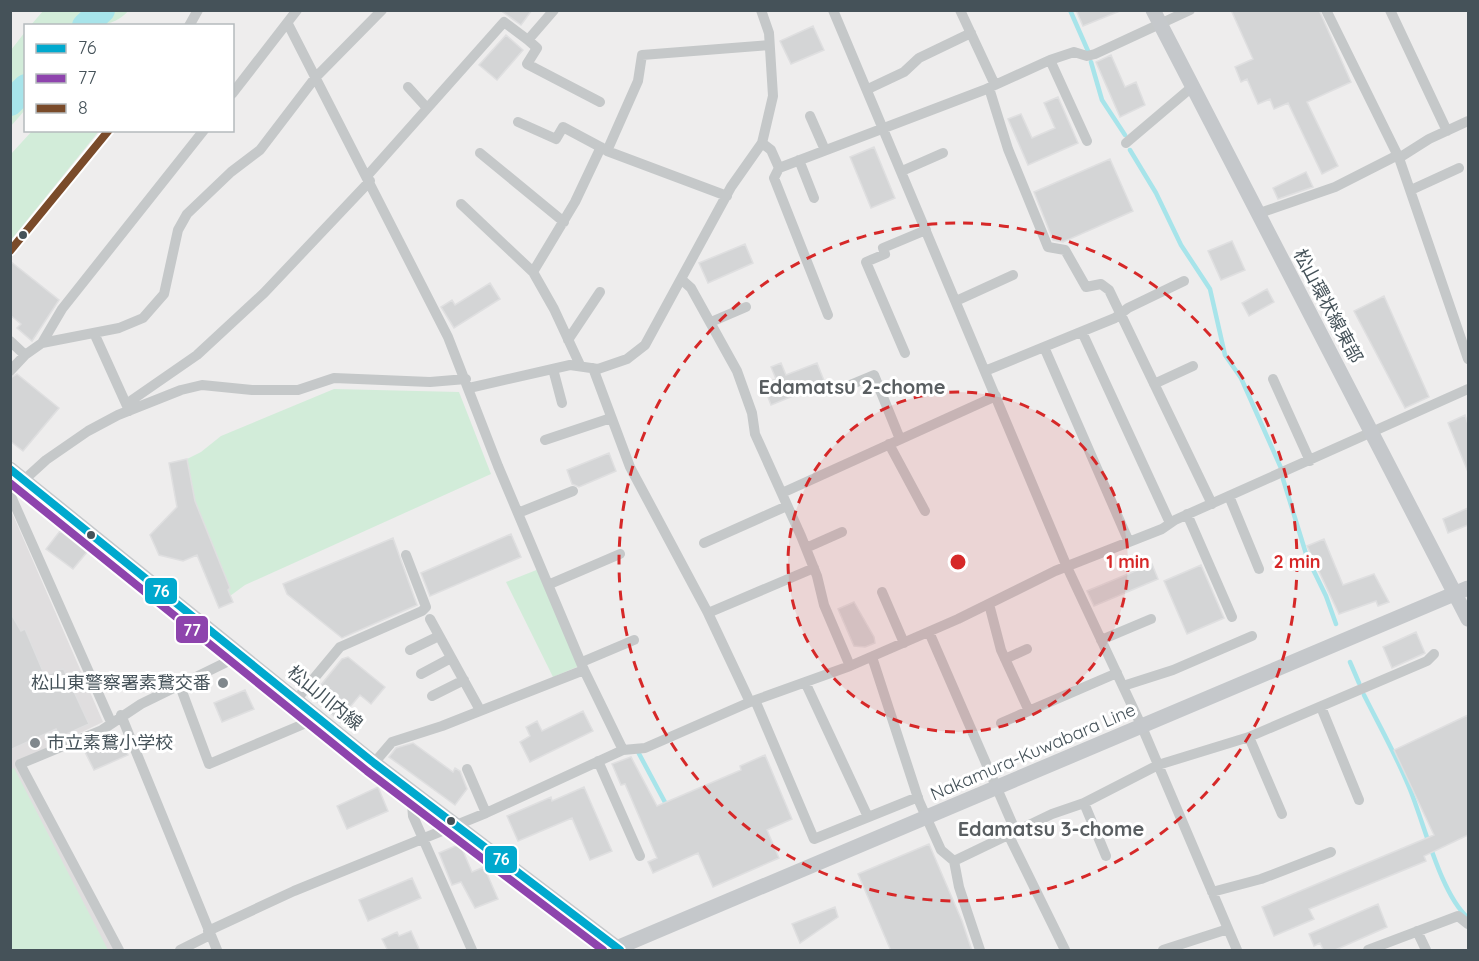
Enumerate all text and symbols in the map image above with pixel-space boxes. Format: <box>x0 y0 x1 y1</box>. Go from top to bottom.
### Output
legend <box>24 24 234 132</box>
text: 76 <box>78 36 97 59</box>
text: 77 <box>78 66 96 89</box>
text: 8 <box>78 96 88 119</box>
unlabelled marker <box>17 229 29 241</box>
street label: 松山環状線東部 <box>1289 245 1368 367</box>
district label: Edamatsu 2-chome <box>758 374 946 399</box>
unlabelled marker <box>85 529 97 541</box>
text: 1 min <box>1106 550 1150 573</box>
text: 2 min <box>1274 550 1320 573</box>
centre of rings <box>948 552 968 572</box>
line badge: 76 <box>144 577 178 605</box>
text: 76 <box>152 581 170 601</box>
line badge: 77 <box>175 615 209 644</box>
text: 77 <box>183 620 201 640</box>
street label: 松山川内線 <box>283 660 368 735</box>
place label: 松山東警察署素鵞交番 <box>31 671 211 694</box>
marker: 松山東警察署素鵞交番 <box>216 676 230 690</box>
street label: Nakamura-Kuwabara Line <box>927 698 1139 805</box>
place label: 市立素鵞小学校 <box>47 731 173 754</box>
marker: 市立素鵞小学校 <box>28 736 42 750</box>
unlabelled marker <box>445 815 457 827</box>
district label: Edamatsu 3-chome <box>958 816 1144 841</box>
line badge: 76 <box>484 845 518 874</box>
text: 76 <box>492 849 510 869</box>

